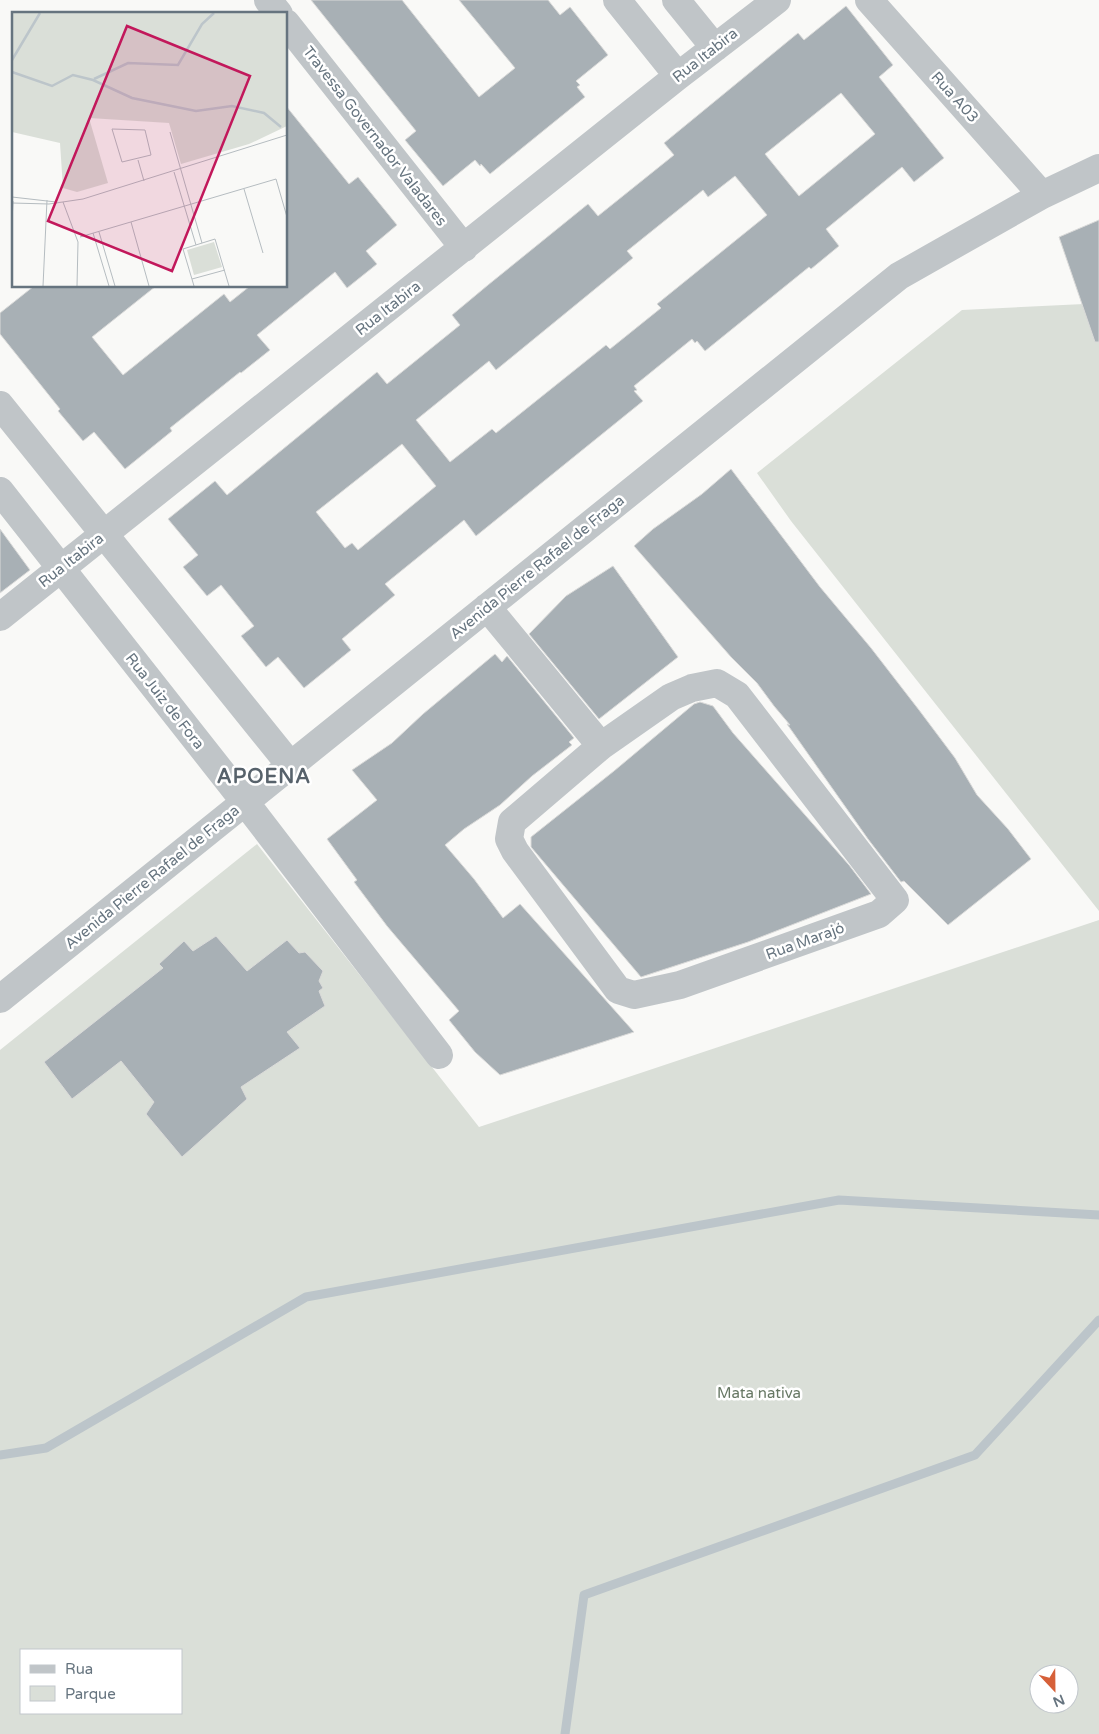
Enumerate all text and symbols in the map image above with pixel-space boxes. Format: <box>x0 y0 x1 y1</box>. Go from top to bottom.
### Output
inset map <box>12 12 288 288</box>
street label: Rua Itabira <box>669 24 741 86</box>
street label: Travessa Governador Valadares <box>299 43 451 229</box>
street label: Rua A03 <box>928 68 982 126</box>
street label: Rua Itabira <box>352 277 424 339</box>
street label: Avenida Pierre Rafael de Fraga <box>446 491 628 643</box>
street label: Rua Itabira <box>35 529 107 591</box>
street label: Rua Juiz de Fora <box>122 649 208 753</box>
district label: APOENA <box>217 765 311 789</box>
street label: Avenida Pierre Rafael de Fraga <box>61 801 243 953</box>
street label: Rua Marajó <box>763 918 847 964</box>
park label: Mata nativa <box>717 1384 801 1402</box>
legend <box>20 1649 182 1714</box>
text: Rua <box>65 1660 93 1678</box>
north arrow <box>1029 1664 1079 1714</box>
text: Parque <box>65 1685 116 1703</box>
text: N <box>1050 1691 1067 1711</box>

